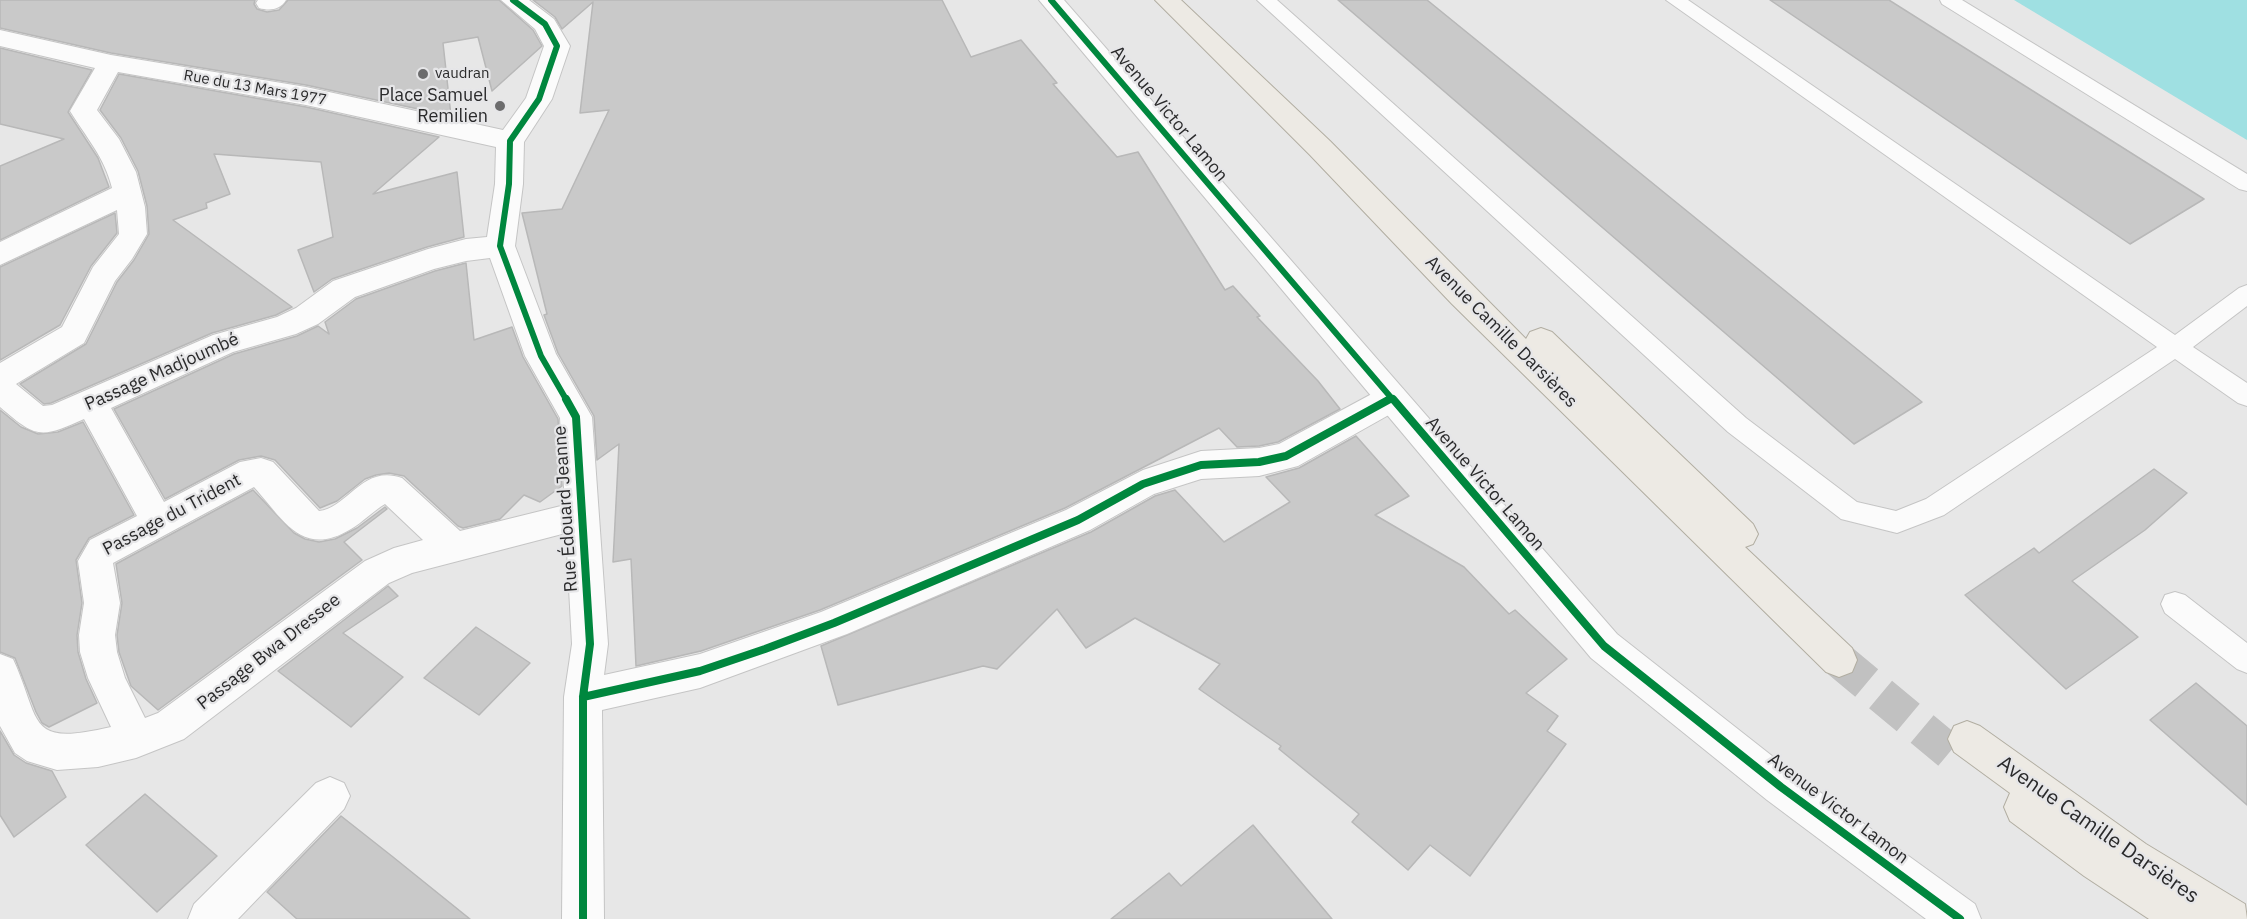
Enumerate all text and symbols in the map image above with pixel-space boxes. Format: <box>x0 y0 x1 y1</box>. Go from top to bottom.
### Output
street label: Avenue Victor Lamon <box>1106 42 1232 186</box>
place label: vaudran <box>435 65 489 83</box>
street label: Rue du 13 Mars 1977 <box>182 67 328 109</box>
marker: vaudran <box>416 67 430 81</box>
place label: Place Samuel Remilien <box>379 85 488 128</box>
marker: Place Samuel Remilien <box>493 99 507 113</box>
street label: Avenue Camille Darsières <box>1421 252 1581 412</box>
street label: Passage Madjoumbé <box>82 328 242 416</box>
street label: Avenue Victor Lamon <box>1421 413 1549 555</box>
street label: Rue Édouard Jeanne <box>549 425 583 593</box>
street label: Passage du Trident <box>99 469 245 561</box>
street label: Passage Bwa Dressee <box>193 589 345 715</box>
street label: Avenue Victor Lamon <box>1763 749 1913 869</box>
street label: Avenue Camille Darsières <box>1992 751 2204 909</box>

